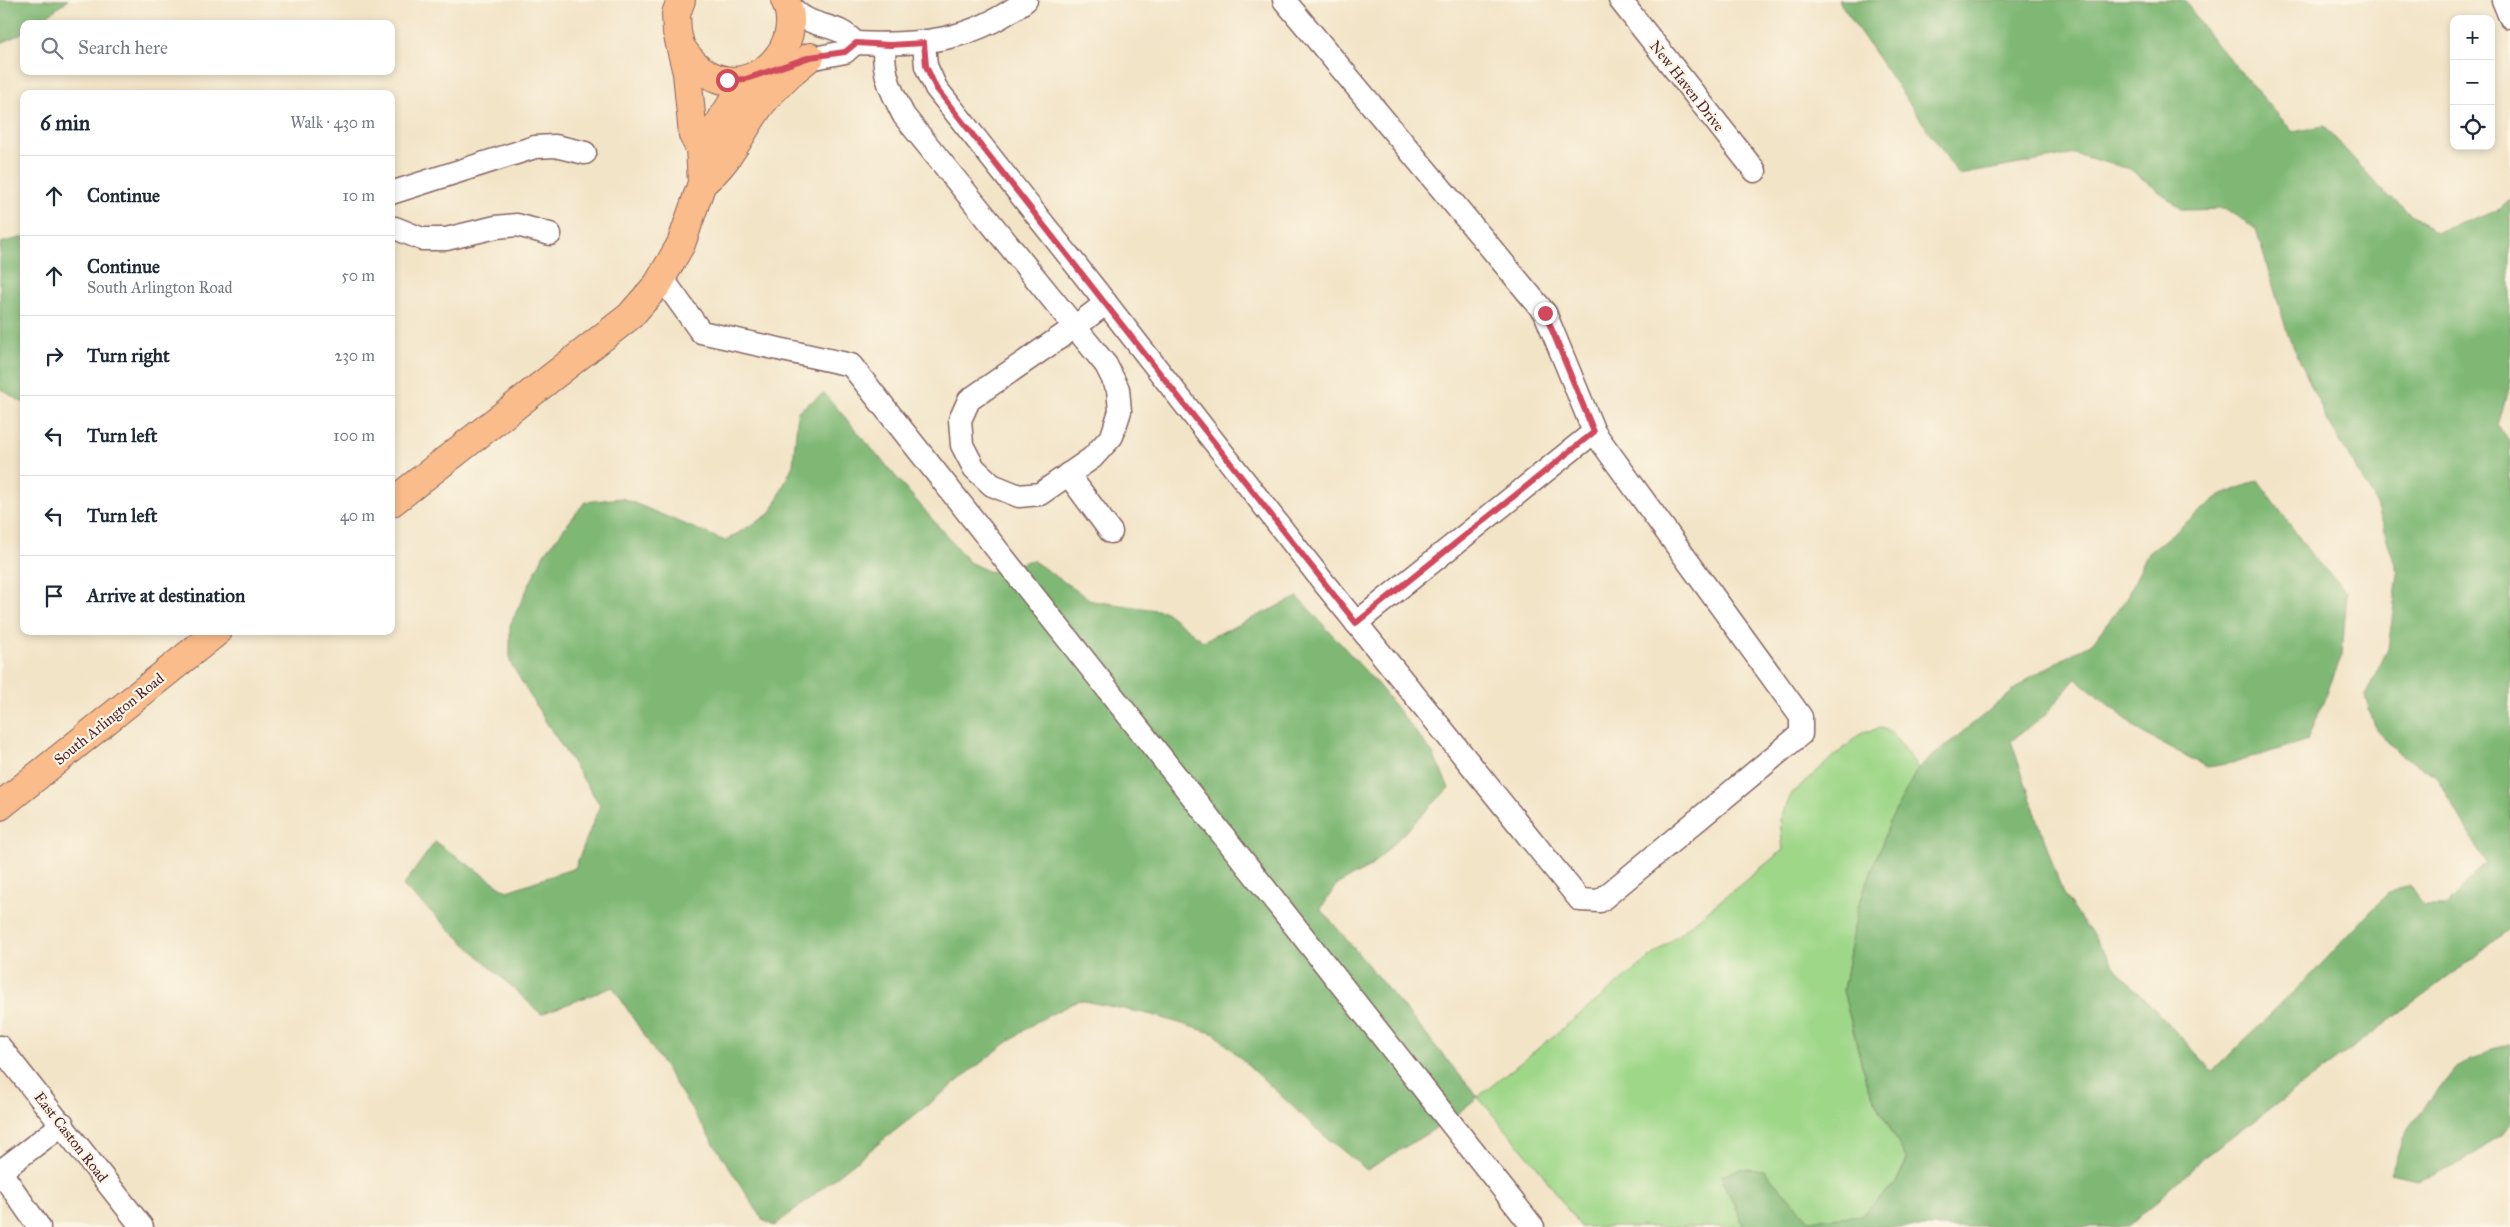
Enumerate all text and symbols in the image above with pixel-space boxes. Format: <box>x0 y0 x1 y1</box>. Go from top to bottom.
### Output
map controls <box>2450 15 2495 150</box>
button: + <box>2450 15 2495 60</box>
search box <box>20 20 395 75</box>
icon: search <box>38 34 66 62</box>
text: Search here <box>78 36 168 59</box>
street label: New Haven Drive <box>1646 37 1728 135</box>
button: − <box>2450 60 2495 105</box>
route start <box>716 69 739 92</box>
button: locate <box>2450 105 2495 150</box>
text: 6 min <box>40 110 90 136</box>
text: Walk · 430 m <box>290 113 375 132</box>
icon: ahead <box>40 182 68 210</box>
text: Continue <box>87 184 160 207</box>
text: 10 m <box>343 186 375 205</box>
text: Continue <box>87 255 160 278</box>
icon: ahead <box>40 262 68 290</box>
text: 50 m <box>341 266 375 285</box>
text: South Arlington Road <box>87 278 233 297</box>
route end <box>1534 302 1557 325</box>
icon: right <box>40 342 68 370</box>
text: Turn right <box>87 344 170 367</box>
text: 230 m <box>335 346 375 365</box>
icon: left <box>40 422 68 450</box>
text: Turn left <box>87 424 157 447</box>
text: 100 m <box>333 426 375 445</box>
icon: left <box>40 502 68 530</box>
text: Turn left <box>87 504 157 527</box>
text: 40 m <box>340 506 375 525</box>
icon: arrive <box>40 582 68 610</box>
text: Arrive at destination <box>87 584 245 607</box>
street label: South Arlington Road <box>50 669 168 769</box>
street label: East Caston Road <box>30 1088 112 1186</box>

